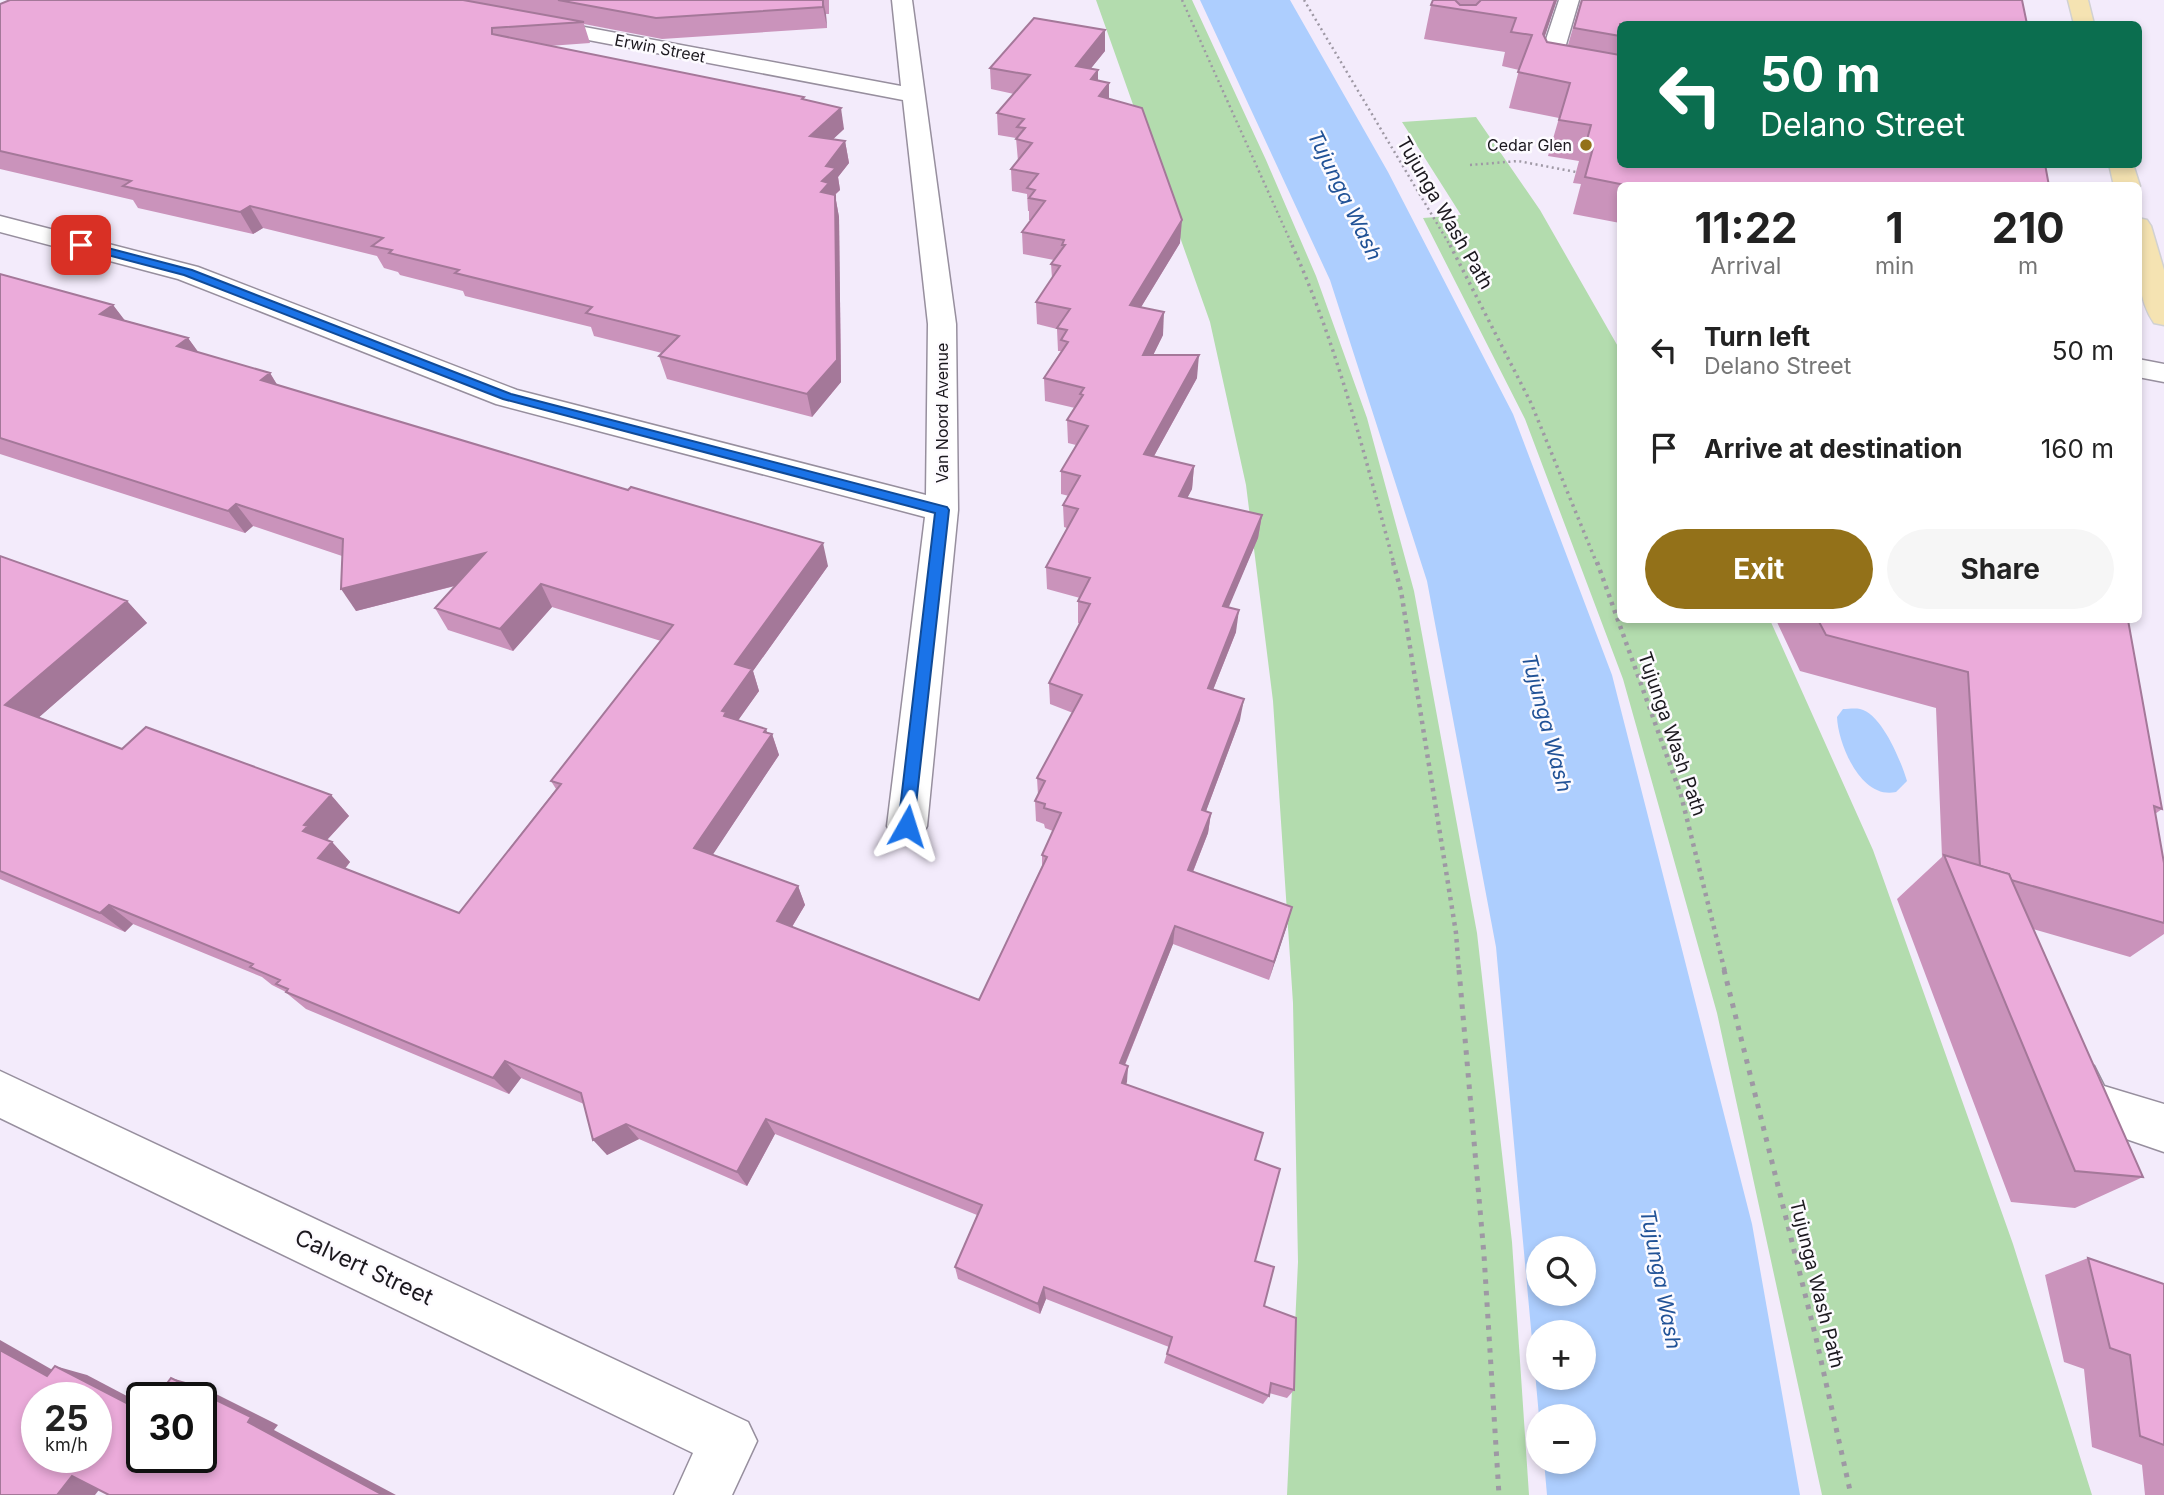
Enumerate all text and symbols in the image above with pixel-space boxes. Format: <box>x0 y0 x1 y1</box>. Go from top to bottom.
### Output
street label: Erwin Street <box>613 29 707 67</box>
text: 50 m <box>1760 45 1881 104</box>
icon: left <box>1645 49 1736 140</box>
text: Delano Street <box>1760 105 1965 144</box>
water label: Tujunga Wash <box>1303 126 1387 264</box>
street label: Tujunga Wash Path <box>1392 133 1498 293</box>
place label: Cedar Glen <box>1487 135 1572 155</box>
marker: Cedar Glen <box>1578 137 1594 153</box>
text: 11:22 <box>1694 202 1798 253</box>
text: 1 <box>1886 202 1904 253</box>
text: 210 <box>1992 202 2065 253</box>
pin <box>51 215 111 275</box>
icon: arrive <box>62 226 100 264</box>
text: Arrival <box>1711 252 1781 280</box>
text: min <box>1875 252 1914 280</box>
text: m <box>2018 252 2038 280</box>
text: Turn left <box>1704 321 1810 352</box>
icon: left <box>1645 331 1683 369</box>
text: 50 m <box>2052 335 2114 366</box>
street label: Van Noord Avenue <box>932 343 952 483</box>
text: Delano Street <box>1704 352 1851 380</box>
icon: arrive <box>1645 429 1683 467</box>
text: Arrive at destination <box>1704 433 1963 464</box>
text: 160 m <box>2041 433 2114 464</box>
button: Exit <box>1645 529 1873 609</box>
button: Share <box>1887 529 2114 609</box>
street label: Tujunga Wash Path <box>1633 649 1711 819</box>
water label: Tujunga Wash <box>1517 651 1577 795</box>
position arrow <box>870 789 944 863</box>
street label: Tujunga Wash Path <box>1785 1198 1849 1370</box>
water label: Tujunga Wash <box>1635 1207 1687 1351</box>
street label: Calvert Street <box>290 1223 438 1311</box>
map controls <box>1526 1236 1596 1474</box>
button: search <box>1526 1236 1596 1306</box>
button: + <box>1526 1320 1596 1390</box>
speed limit sign: 30 <box>126 1382 217 1473</box>
text: 25 <box>44 1397 89 1439</box>
button: − <box>1526 1404 1596 1474</box>
text: km/h <box>45 1434 88 1455</box>

